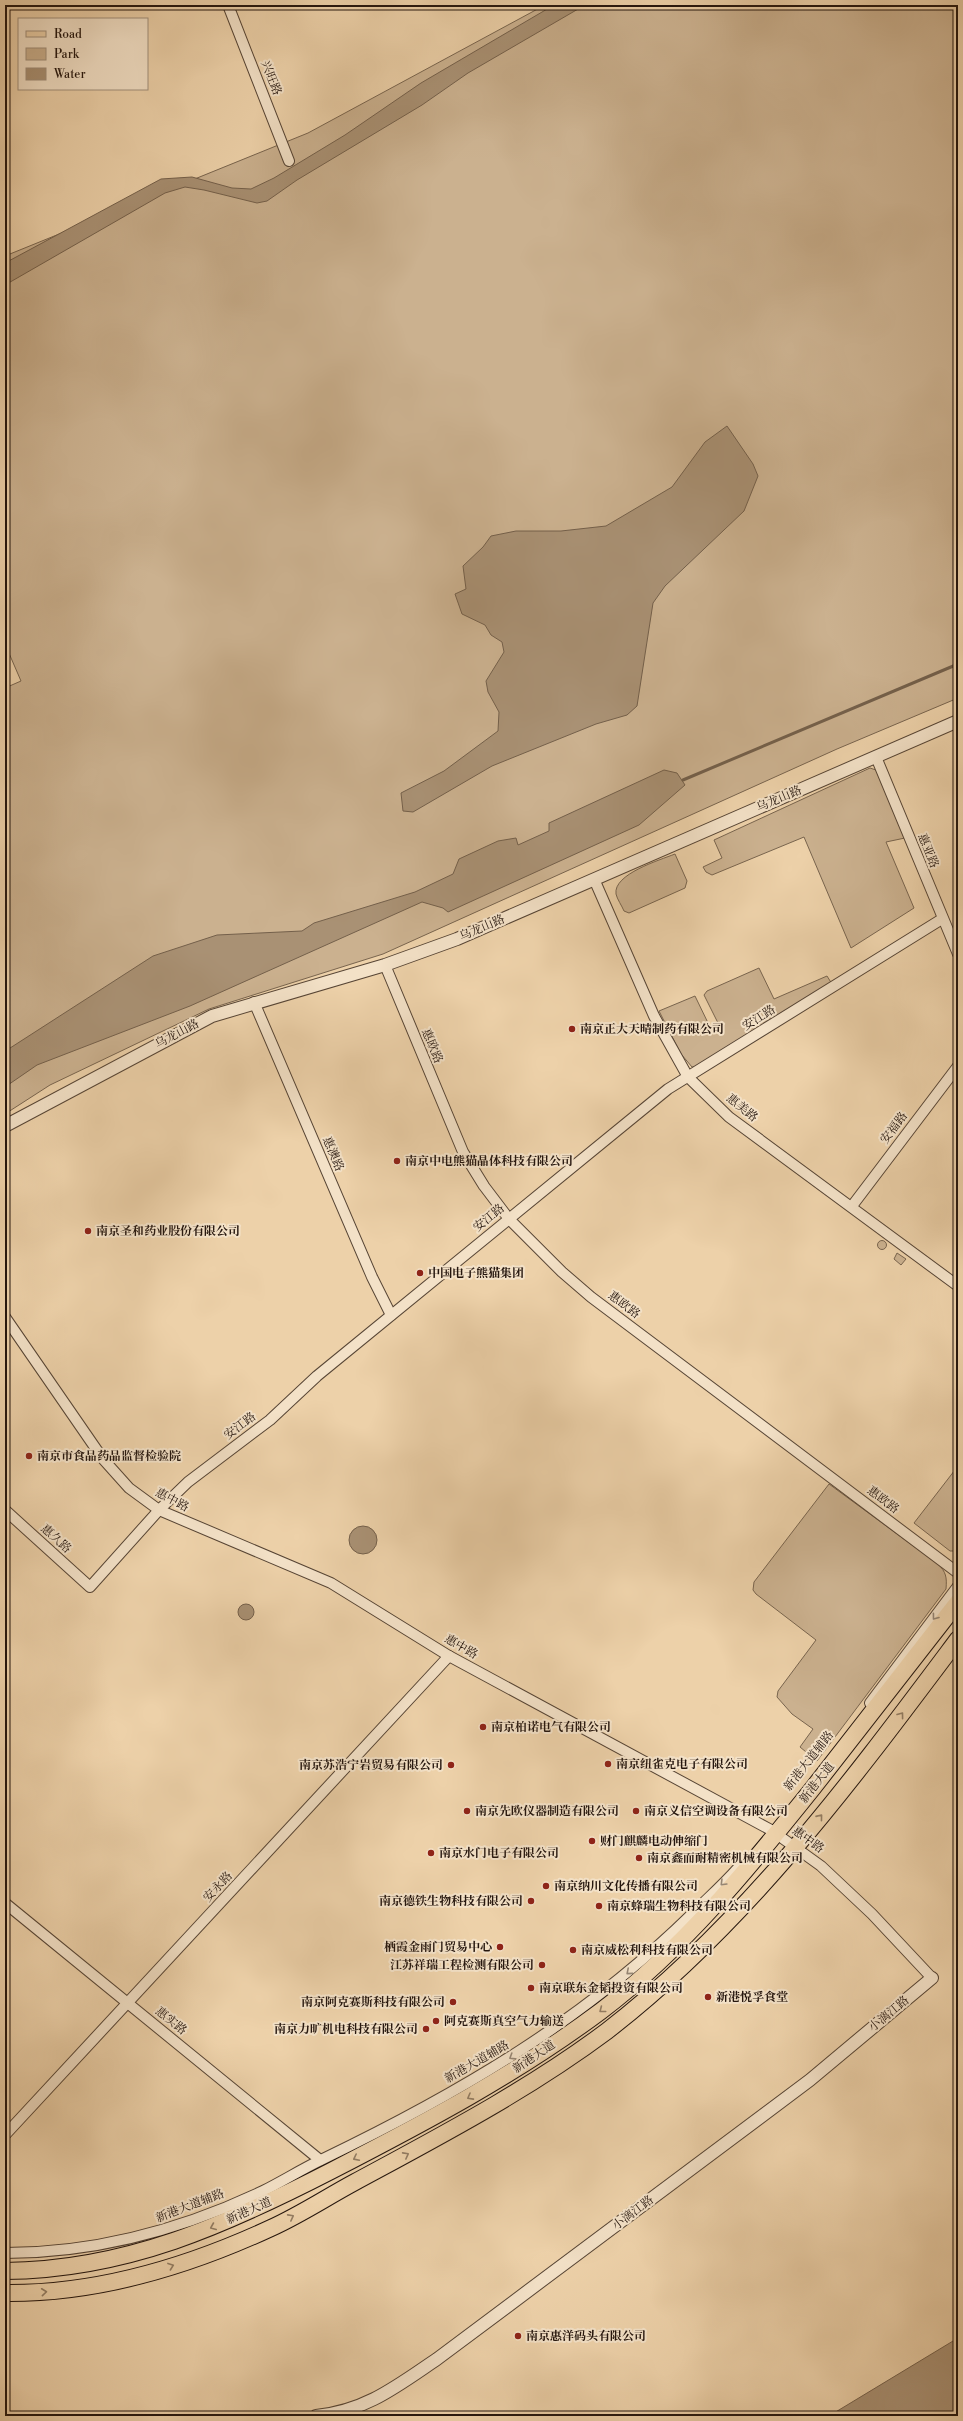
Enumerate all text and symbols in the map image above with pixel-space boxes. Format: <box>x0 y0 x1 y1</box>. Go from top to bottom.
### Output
legend <box>18 18 148 90</box>
text: Road <box>54 27 82 42</box>
text: Park <box>54 47 80 62</box>
street label: 兴旺路 <box>258 59 284 97</box>
text: Water <box>53 67 86 82</box>
street label: 乌龙山路 <box>754 783 804 815</box>
street label: 惠亚路 <box>914 831 942 871</box>
street label: 乌龙山路 <box>457 912 507 944</box>
street label: 安江路 <box>740 1002 778 1034</box>
street label: 乌龙山路 <box>152 1016 202 1052</box>
place label: 南京正大天晴制药有限公司 <box>580 1022 724 1037</box>
marker: 南京正大天晴制药有限公司 <box>567 1024 577 1034</box>
street label: 惠欧路 <box>418 1026 446 1066</box>
street label: 惠美路 <box>723 1091 761 1125</box>
street label: 安福路 <box>877 1109 911 1147</box>
street label: 惠澳路 <box>319 1134 347 1174</box>
place label: 南京中电熊猫晶体科技有限公司 <box>405 1154 573 1169</box>
marker: 南京中电熊猫晶体科技有限公司 <box>392 1156 402 1166</box>
street label: 安江路 <box>470 1201 508 1235</box>
place label: 南京圣和药业股份有限公司 <box>96 1224 240 1239</box>
marker: 南京圣和药业股份有限公司 <box>83 1226 93 1236</box>
place label: 中国电子熊猫集团 <box>428 1266 524 1281</box>
marker: 中国电子熊猫集团 <box>415 1268 425 1278</box>
street label: 惠欧路 <box>605 1288 643 1322</box>
street label: 安江路 <box>221 1409 259 1443</box>
place label: 南京市食品药品监督检验院 <box>37 1449 181 1464</box>
marker: 南京市食品药品监督检验院 <box>24 1451 34 1461</box>
street label: 惠欧路 <box>864 1483 902 1517</box>
street label: 惠中路 <box>153 1485 191 1515</box>
street label: 惠久路 <box>38 1521 74 1557</box>
one-way arrow <box>932 1613 939 1620</box>
street label: 惠中路 <box>442 1632 480 1662</box>
one-way arrow <box>896 1713 903 1720</box>
place label: 南京柏诺电气有限公司 <box>491 1720 611 1735</box>
marker: 南京柏诺电气有限公司 <box>478 1722 488 1732</box>
street label: 新港大道辅路 <box>781 1728 837 1794</box>
place label: 南京纽雀克电子有限公司 <box>616 1757 748 1772</box>
place label: 南京苏浩宁岩贸易有限公司 <box>299 1758 443 1773</box>
marker: 南京纽雀克电子有限公司 <box>603 1759 613 1769</box>
marker: 南京苏浩宁岩贸易有限公司 <box>446 1760 456 1770</box>
street label: 新港大道 <box>797 1760 837 1806</box>
place label: 南京先欧仪器制造有限公司 <box>475 1804 619 1819</box>
place label: 南京义信空调设备有限公司 <box>644 1804 788 1819</box>
marker: 南京先欧仪器制造有限公司 <box>462 1806 472 1816</box>
marker: 南京义信空调设备有限公司 <box>631 1806 641 1816</box>
one-way arrow <box>815 1815 822 1822</box>
street label: 惠中路 <box>789 1823 827 1857</box>
place label: 财门麒麟电动伸缩门 <box>600 1834 708 1849</box>
marker: 财门麒麟电动伸缩门 <box>587 1836 597 1846</box>
place label: 南京水门电子有限公司 <box>439 1846 559 1861</box>
marker: 南京水门电子有限公司 <box>426 1848 436 1858</box>
place label: 南京鑫而耐精密机械有限公司 <box>647 1851 803 1866</box>
marker: 南京鑫而耐精密机械有限公司 <box>634 1853 644 1863</box>
street label: 安永路 <box>200 1869 236 1905</box>
one-way arrow <box>720 1878 728 1886</box>
place label: 南京纳川文化传播有限公司 <box>554 1879 698 1894</box>
marker: 南京纳川文化传播有限公司 <box>541 1881 551 1891</box>
place label: 南京德铁生物科技有限公司 <box>379 1894 523 1909</box>
marker: 南京德铁生物科技有限公司 <box>526 1896 536 1906</box>
place label: 南京蜂瑞生物科技有限公司 <box>607 1899 751 1914</box>
marker: 南京蜂瑞生物科技有限公司 <box>594 1901 604 1911</box>
place label: 栖霞金雨门贸易中心 <box>384 1940 492 1955</box>
marker: 栖霞金雨门贸易中心 <box>495 1942 505 1952</box>
place label: 南京威松利科技有限公司 <box>581 1943 713 1958</box>
marker: 南京威松利科技有限公司 <box>568 1945 578 1955</box>
place label: 江苏祥瑞工程检测有限公司 <box>390 1958 534 1973</box>
marker: 江苏祥瑞工程检测有限公司 <box>537 1960 547 1970</box>
one-way arrow <box>626 1968 633 1975</box>
place label: 南京联东金韬投资有限公司 <box>539 1981 683 1996</box>
marker: 南京联东金韬投资有限公司 <box>526 1983 536 1993</box>
place label: 新港悦孚食堂 <box>716 1990 788 2005</box>
marker: 新港悦孚食堂 <box>703 1992 713 2002</box>
street label: 小漓江路 <box>866 1993 912 2035</box>
place label: 南京阿克赛斯科技有限公司 <box>301 1995 445 2010</box>
marker: 南京阿克赛斯科技有限公司 <box>448 1997 458 2007</box>
street label: 惠实路 <box>152 2004 190 2038</box>
one-way arrow <box>599 2005 606 2012</box>
place label: 阿克赛斯真空气力输送 <box>444 2014 564 2029</box>
marker: 阿克赛斯真空气力输送 <box>431 2016 441 2026</box>
place label: 南京力旷机电科技有限公司 <box>274 2022 418 2037</box>
marker: 南京力旷机电科技有限公司 <box>421 2024 431 2034</box>
street label: 新港大道 <box>510 2037 558 2077</box>
street label: 新港大道辅路 <box>442 2038 512 2086</box>
one-way arrow <box>509 2052 516 2060</box>
one-way arrow <box>467 2092 474 2099</box>
one-way arrow <box>401 2152 409 2160</box>
one-way arrow <box>352 2154 360 2161</box>
street label: 新港大道辅路 <box>154 2186 226 2226</box>
street label: 小漓江路 <box>609 2193 657 2233</box>
street label: 新港大道 <box>224 2194 274 2228</box>
one-way arrow <box>287 2214 294 2222</box>
one-way arrow <box>210 2222 217 2230</box>
one-way arrow <box>167 2262 174 2271</box>
one-way arrow <box>41 2287 47 2296</box>
place label: 南京惠洋码头有限公司 <box>526 2329 646 2344</box>
marker: 南京惠洋码头有限公司 <box>513 2331 523 2341</box>

